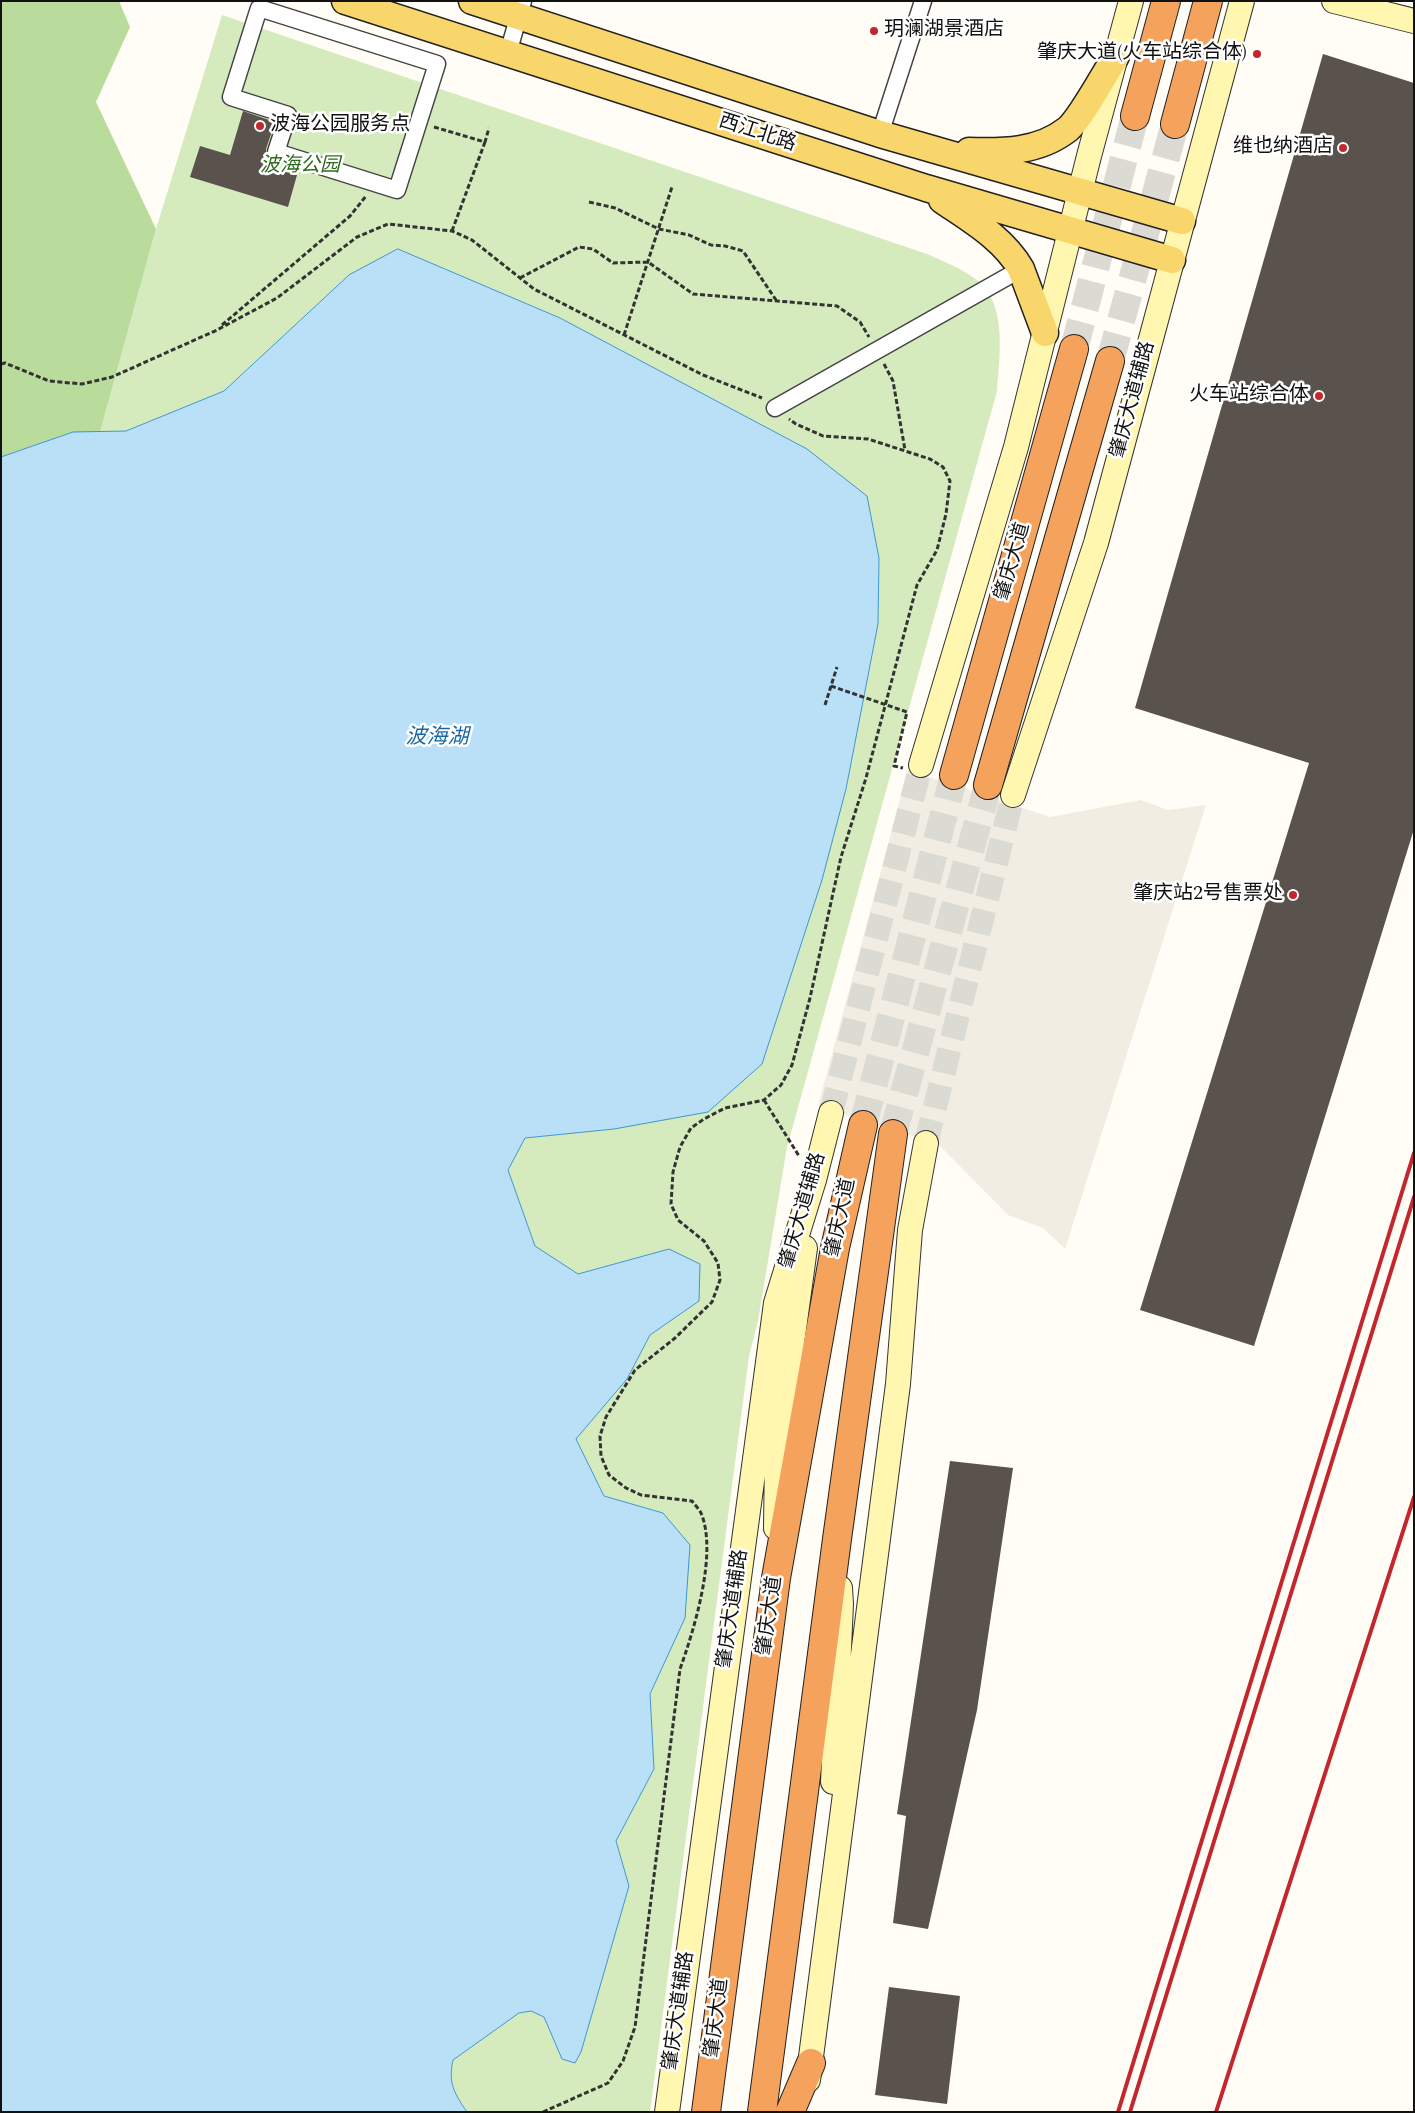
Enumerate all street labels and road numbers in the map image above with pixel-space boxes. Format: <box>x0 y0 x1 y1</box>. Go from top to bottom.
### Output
street label: 西江北路 <box>715 110 799 158</box>
street label: 肇庆大道辅路 <box>1107 339 1161 461</box>
street label: 肇庆大道 <box>991 520 1037 604</box>
street label: 肇庆大道辅路 <box>776 1150 832 1272</box>
street label: 肇庆大道 <box>822 1176 862 1260</box>
street label: 肇庆大道辅路 <box>714 1548 754 1670</box>
street label: 肇庆大道 <box>754 1575 788 1657</box>
street label: 肇庆大道辅路 <box>660 1950 700 2072</box>
street label: 肇庆大道 <box>701 1977 735 2059</box>

